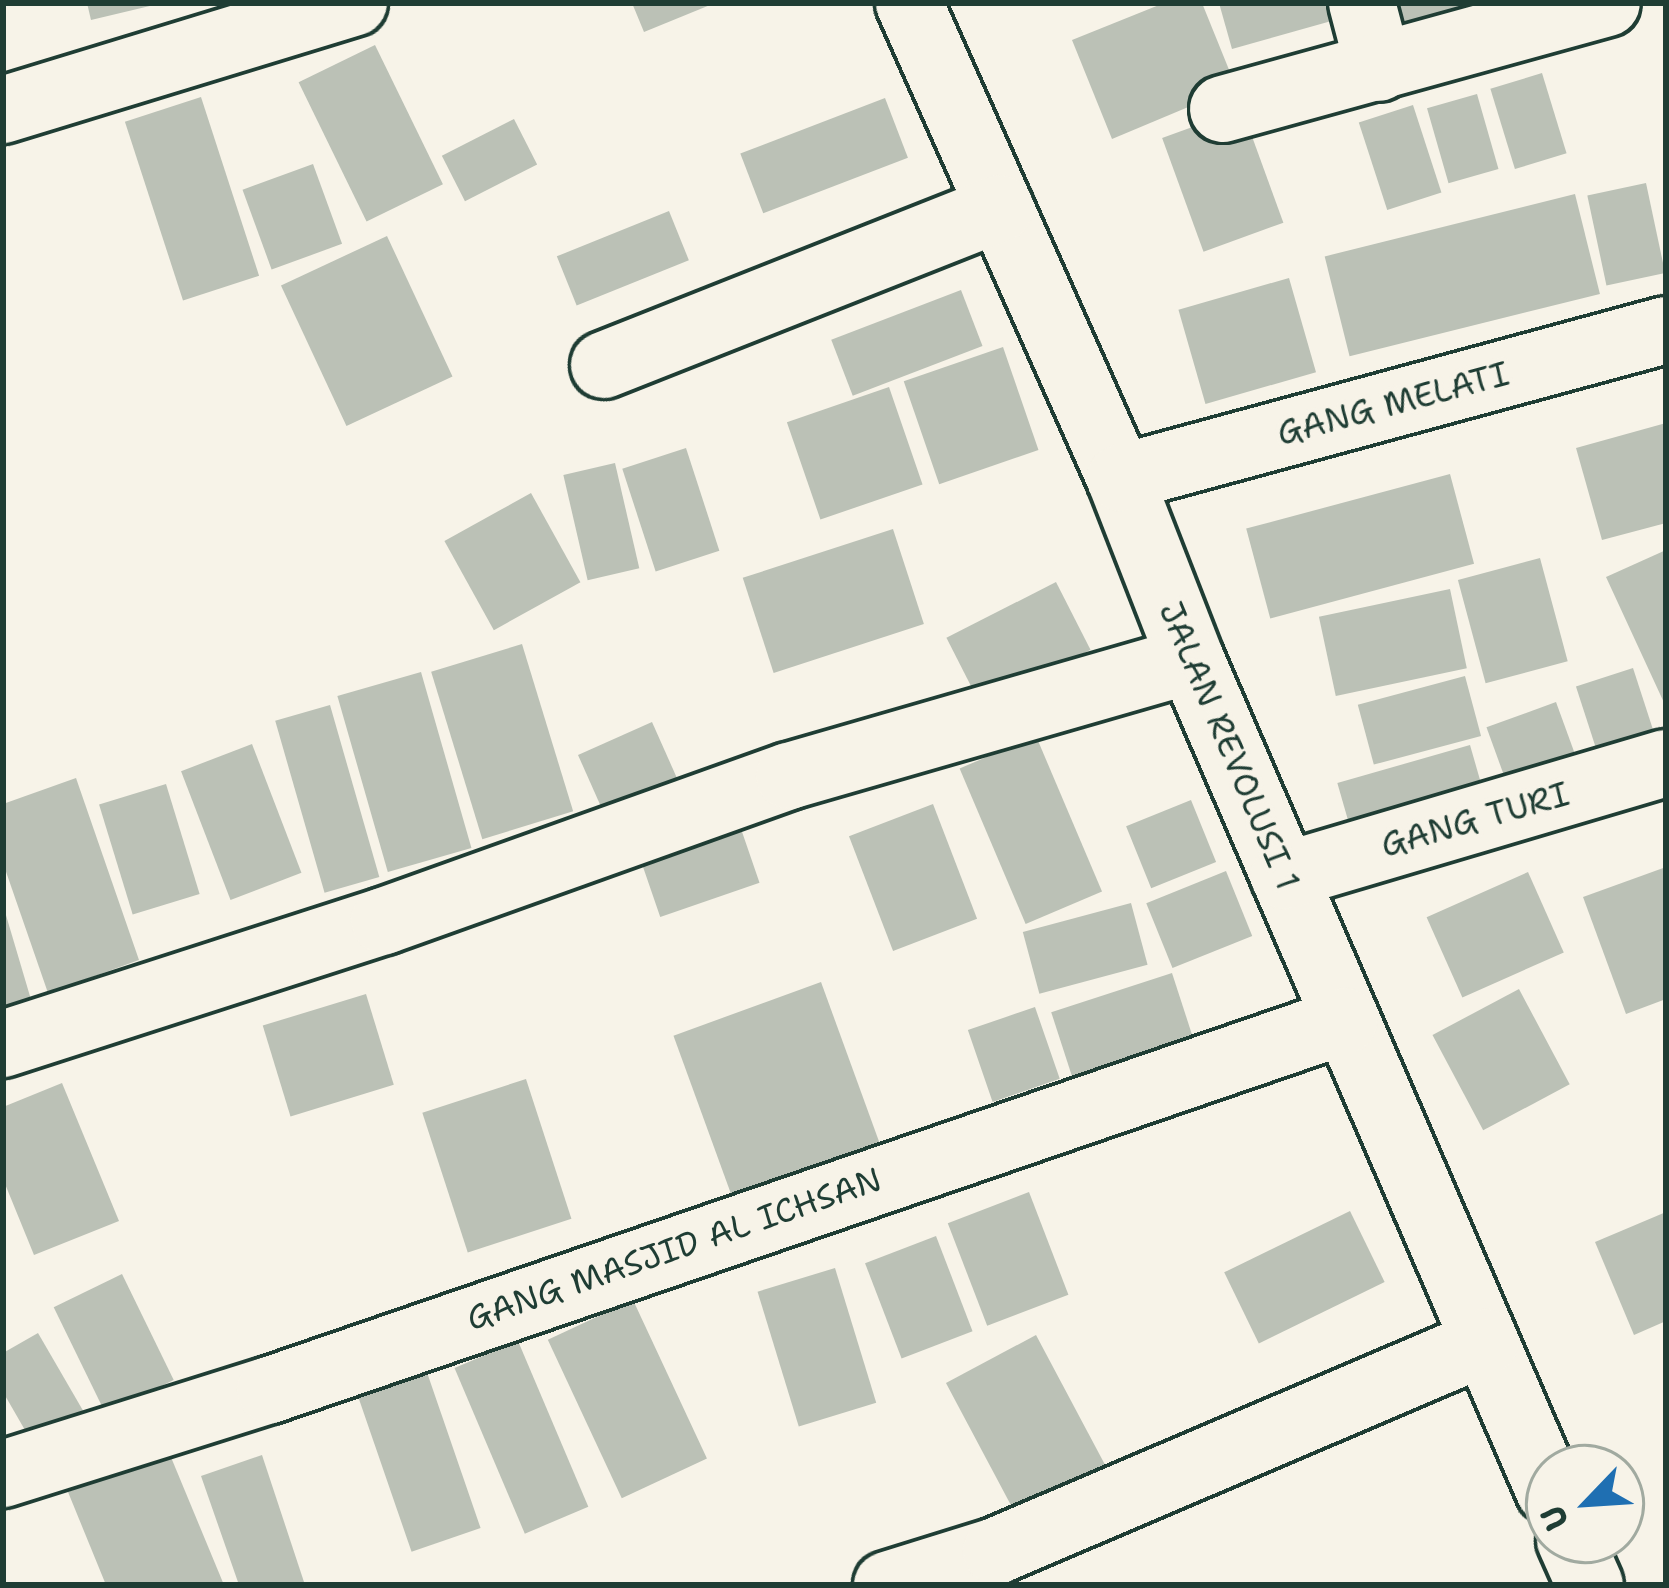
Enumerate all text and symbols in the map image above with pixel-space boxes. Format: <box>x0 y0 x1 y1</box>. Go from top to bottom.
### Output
street label: GANG MELATI <box>1273 354 1513 454</box>
street label: JALAN REVOLUSI 1 <box>1150 596 1308 896</box>
street label: GANG TURI <box>1376 774 1574 866</box>
street label: GANG MASJID AL ICHSAN <box>461 1159 887 1339</box>
north arrow <box>1525 1444 1645 1564</box>
text: U <box>1529 1498 1580 1538</box>

